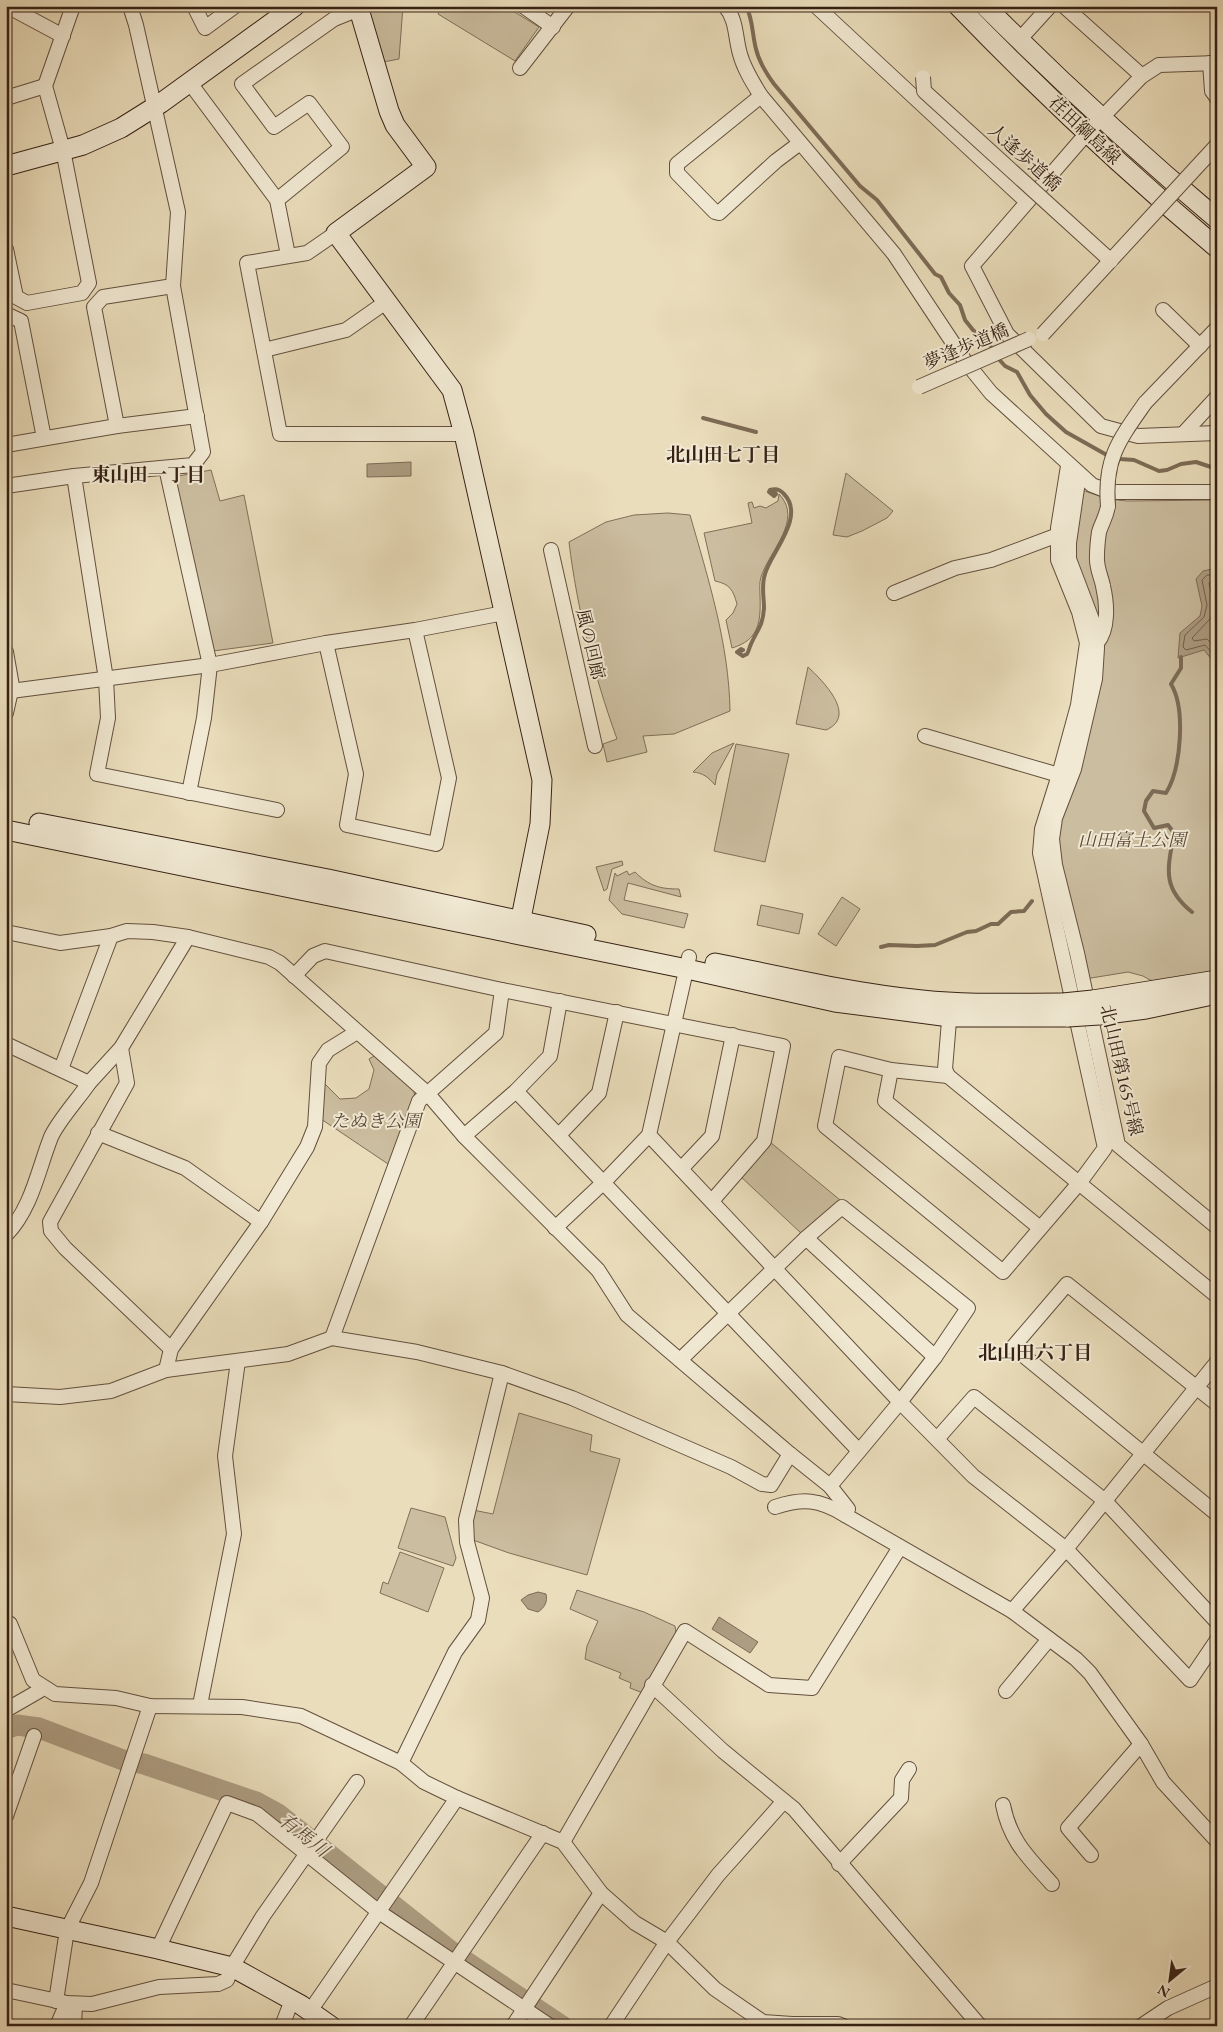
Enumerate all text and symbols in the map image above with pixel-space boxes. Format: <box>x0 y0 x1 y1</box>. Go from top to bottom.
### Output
street label: 荏田綱島線 <box>1044 91 1126 169</box>
street label: 人逢歩道橋 <box>984 118 1066 196</box>
street label: 夢逢歩道橋 <box>920 318 1012 374</box>
district label: 北山田七丁目 <box>666 442 780 467</box>
district label: 東山田一丁目 <box>91 462 205 487</box>
street label: 風の回廊 <box>572 606 610 682</box>
park label: 山田富士公園 <box>1078 828 1189 851</box>
street label: 北山田第165号線 <box>1096 1002 1148 1138</box>
park label: たぬき公園 <box>331 1109 424 1132</box>
district label: 北山田六丁目 <box>978 1340 1092 1365</box>
water label: 有馬川 <box>274 1808 336 1864</box>
north arrow <box>1146 1954 1196 2004</box>
text: N <box>1154 1980 1173 2002</box>

